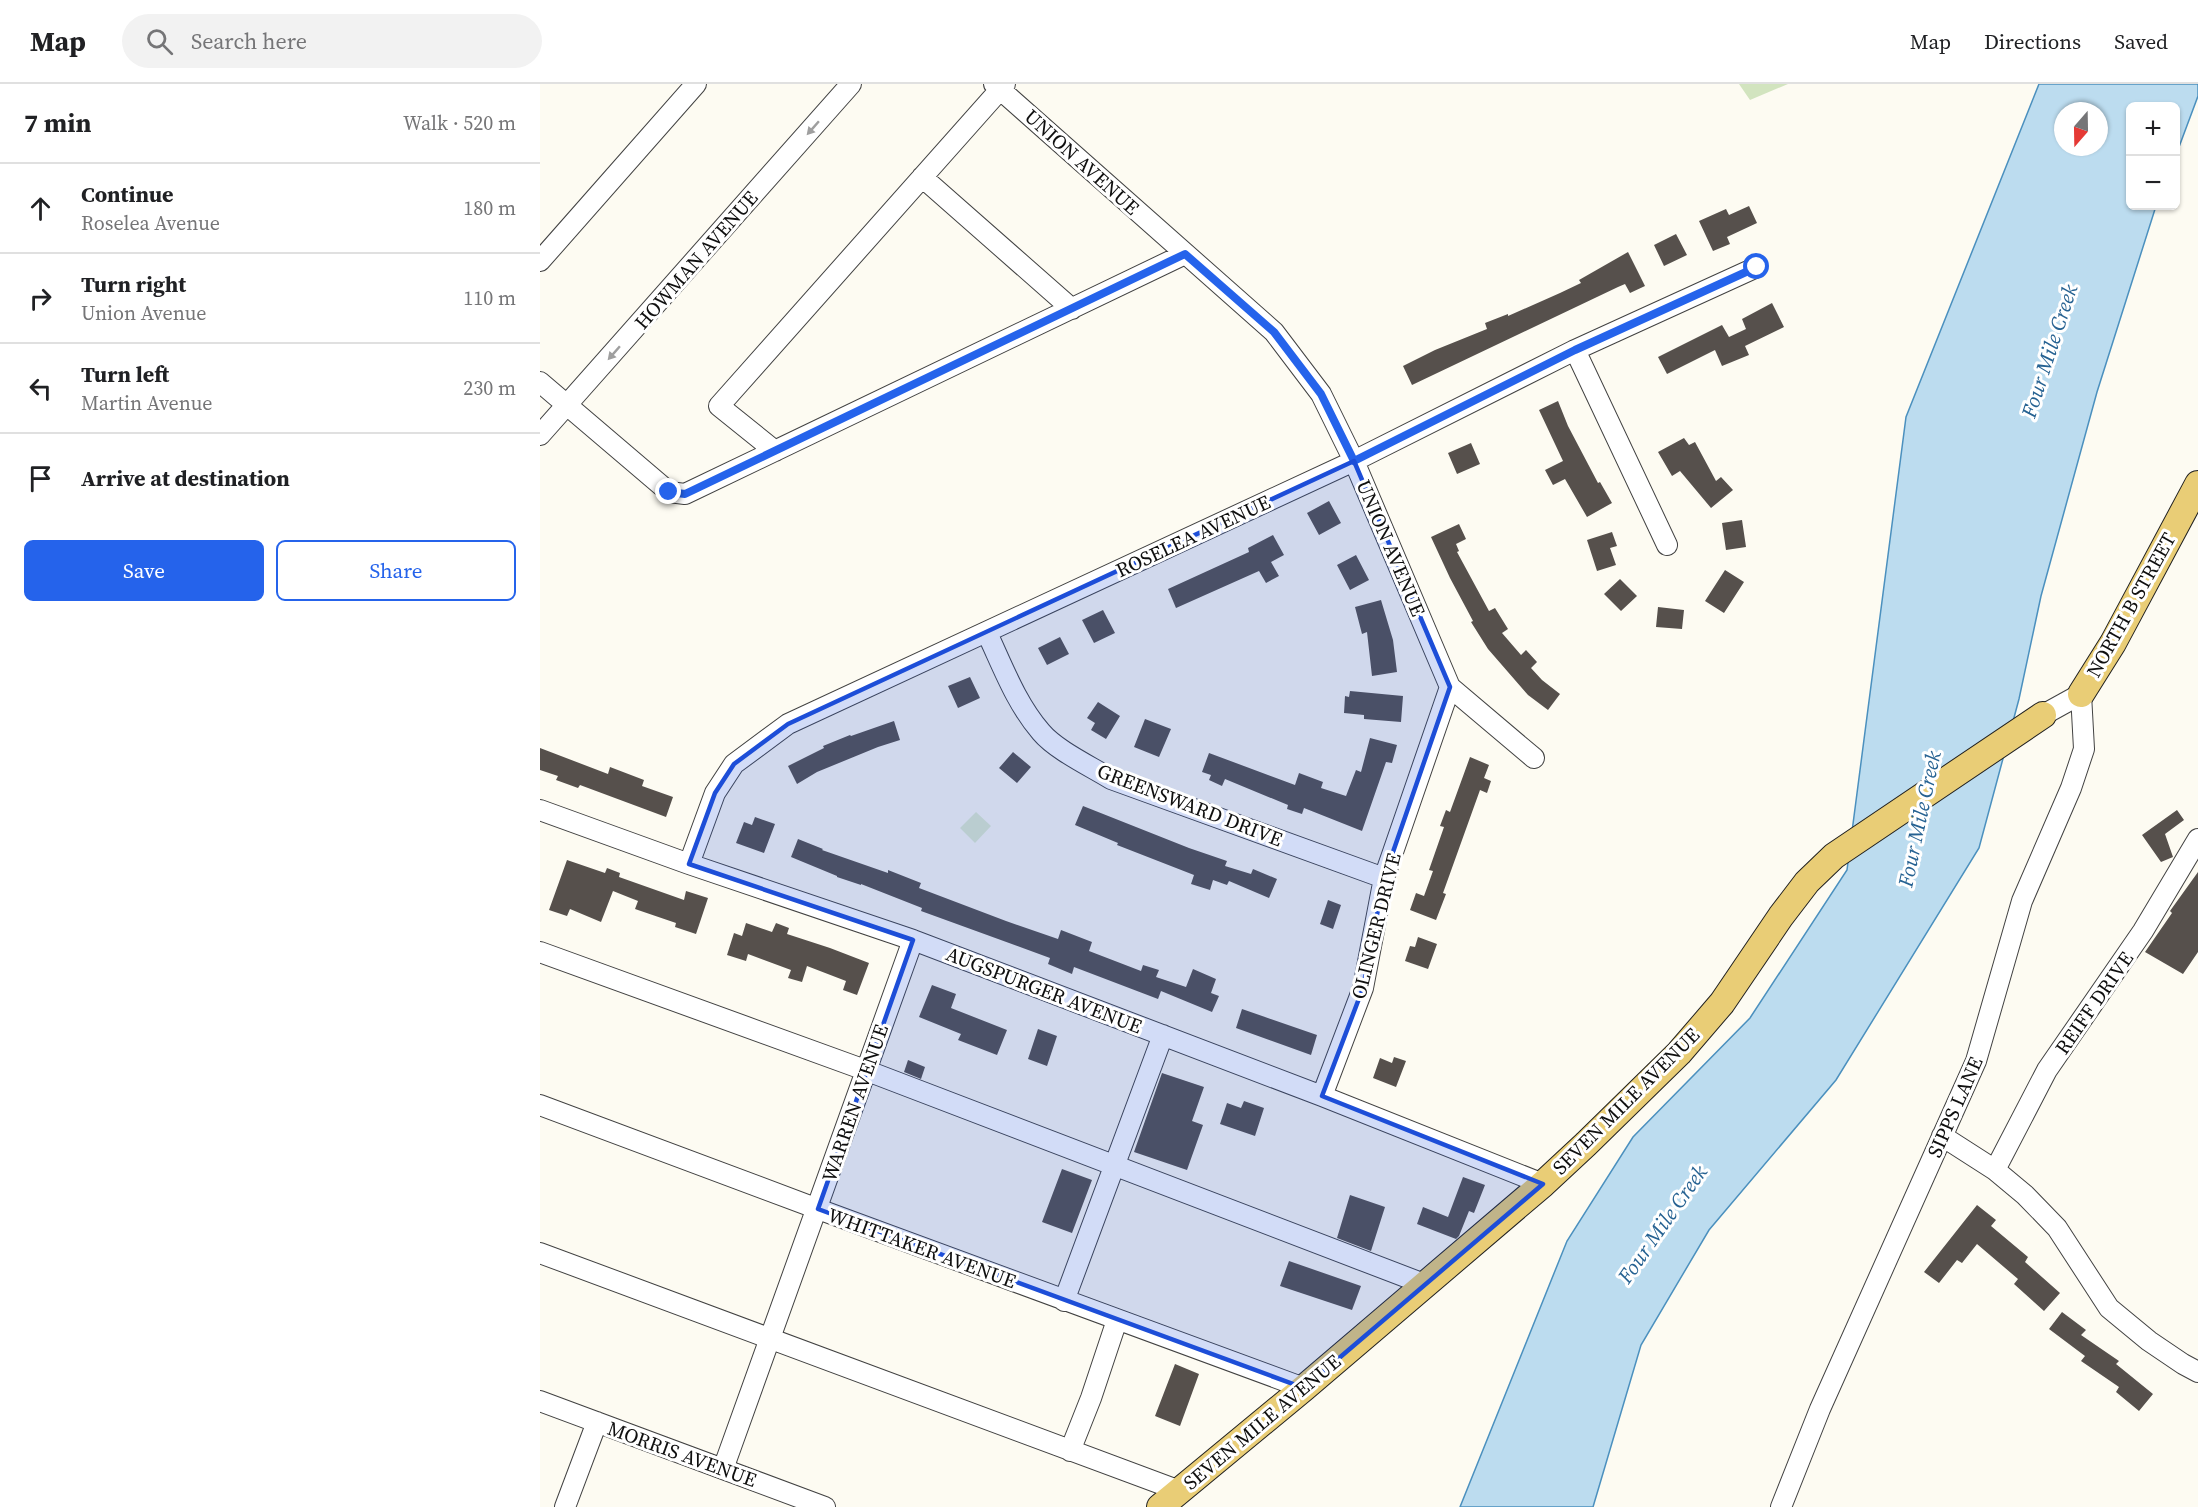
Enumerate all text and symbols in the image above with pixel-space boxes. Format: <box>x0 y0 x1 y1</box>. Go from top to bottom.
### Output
search box <box>122 14 542 68</box>
text: Map <box>30 22 86 60</box>
icon: search <box>143 25 176 58</box>
text: Search here <box>191 26 307 56</box>
text: Map <box>1910 27 1951 56</box>
text: Directions <box>1984 27 2081 56</box>
text: Saved <box>2114 27 2168 56</box>
north arrow <box>2054 102 2108 156</box>
map controls <box>2126 102 2180 210</box>
button: + <box>2126 102 2180 156</box>
street label: UNION AVENUE <box>1018 103 1146 221</box>
text: 7 min <box>24 105 91 141</box>
text: Walk · 520 m <box>403 109 516 137</box>
one-way arrow <box>806 120 819 136</box>
button: − <box>2126 156 2180 210</box>
text: Continue <box>81 179 174 209</box>
street label: HOWMAN AVENUE <box>628 185 764 335</box>
icon: ahead <box>24 192 57 225</box>
text: 180 m <box>463 194 516 222</box>
text: Roselea Avenue <box>81 209 220 237</box>
route start <box>1743 253 1769 279</box>
text: Turn right <box>81 269 186 299</box>
water label: Four Mile Creek <box>2013 281 2084 422</box>
icon: right <box>24 282 57 315</box>
text: 110 m <box>463 284 516 312</box>
text: Union Avenue <box>81 299 206 327</box>
one-way arrow <box>608 345 621 360</box>
text: Turn left <box>81 359 169 389</box>
icon: left <box>24 372 57 405</box>
text: 230 m <box>463 374 516 402</box>
text: Martin Avenue <box>81 389 212 417</box>
icon: arrive <box>24 462 57 495</box>
text: Arrive at destination <box>81 463 290 493</box>
street label: UNION AVENUE <box>1350 475 1432 621</box>
route end <box>655 478 681 504</box>
street label: ROSELEA AVENUE <box>1111 488 1275 584</box>
street label: NORTH B STREET <box>2080 528 2182 682</box>
button: Save <box>24 540 264 601</box>
button: Share <box>276 540 516 601</box>
water label: Four Mile Creek <box>1890 748 1948 891</box>
street label: GREENSWARD DRIVE <box>1093 757 1287 853</box>
street label: OLINGER DRIVE <box>1344 850 1408 1002</box>
street label: AUGSPURGER AVENUE <box>942 940 1146 1040</box>
street label: REIFF DRIVE <box>2048 946 2140 1060</box>
street label: WARREN AVENUE <box>815 1021 895 1185</box>
street label: SEVEN MILE AVENUE <box>1546 1021 1706 1181</box>
street label: SIPPS LANE <box>1920 1052 1990 1162</box>
water label: Four Mile Creek <box>1610 1159 1714 1290</box>
street label: WHITTAKER AVENUE <box>824 1201 1020 1295</box>
street label: SEVEN MILE AVENUE <box>1177 1348 1347 1496</box>
street label: MORRIS AVENUE <box>604 1414 760 1494</box>

